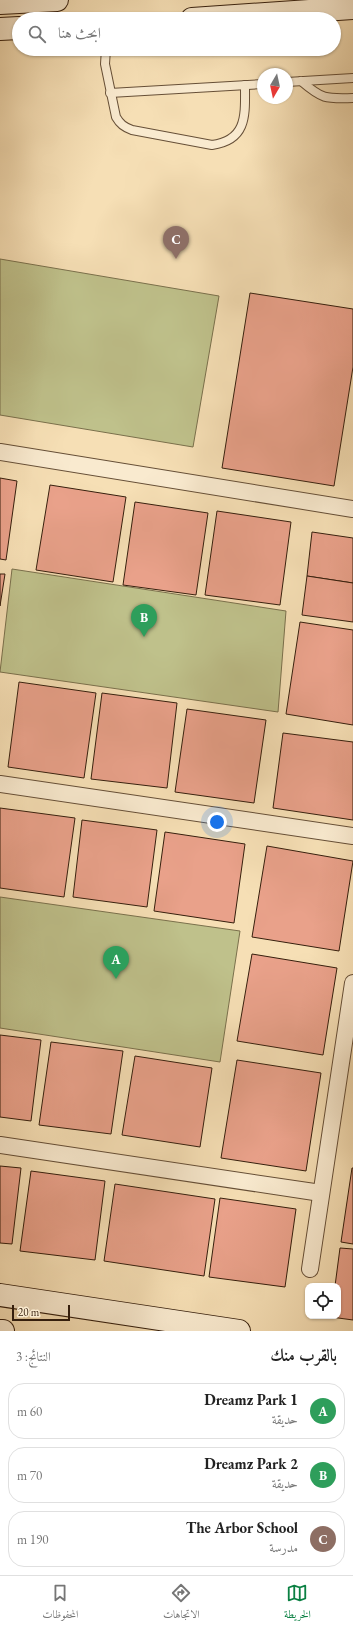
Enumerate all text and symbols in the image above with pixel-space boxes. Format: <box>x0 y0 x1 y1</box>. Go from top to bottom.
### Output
search box <box>12 12 341 56</box>
icon: search <box>26 23 48 45</box>
text: ابحث هنا <box>58 23 101 42</box>
north arrow <box>257 68 293 104</box>
pin: C <box>163 226 189 259</box>
pin: B <box>131 604 157 637</box>
your location <box>207 812 227 832</box>
pin: A <box>103 946 129 979</box>
map controls <box>305 1283 341 1319</box>
button: locate <box>305 1283 341 1319</box>
scale bar <box>12 1303 70 1322</box>
text: 20 m <box>18 1305 39 1319</box>
text: بالقرب منك <box>270 1344 337 1366</box>
text: النتائج: 3 <box>16 1348 51 1365</box>
text: Dreamz Park 1 <box>204 1390 298 1409</box>
text: 60 m <box>17 1403 42 1420</box>
text: A <box>318 1403 328 1420</box>
text: حديقة <box>272 1411 298 1428</box>
text: Dreamz Park 2 <box>204 1454 298 1473</box>
text: 70 m <box>17 1467 42 1484</box>
text: B <box>319 1467 327 1484</box>
text: حديقة <box>272 1475 298 1492</box>
text: The Arbor School <box>186 1518 298 1537</box>
text: 190 m <box>17 1531 48 1548</box>
text: C <box>318 1531 328 1548</box>
text: مدرسة <box>269 1539 298 1556</box>
tab: المحفوظات <box>42 1582 78 1625</box>
tab: الاتجاهات <box>163 1582 200 1625</box>
tab: الخريطة <box>284 1582 311 1625</box>

